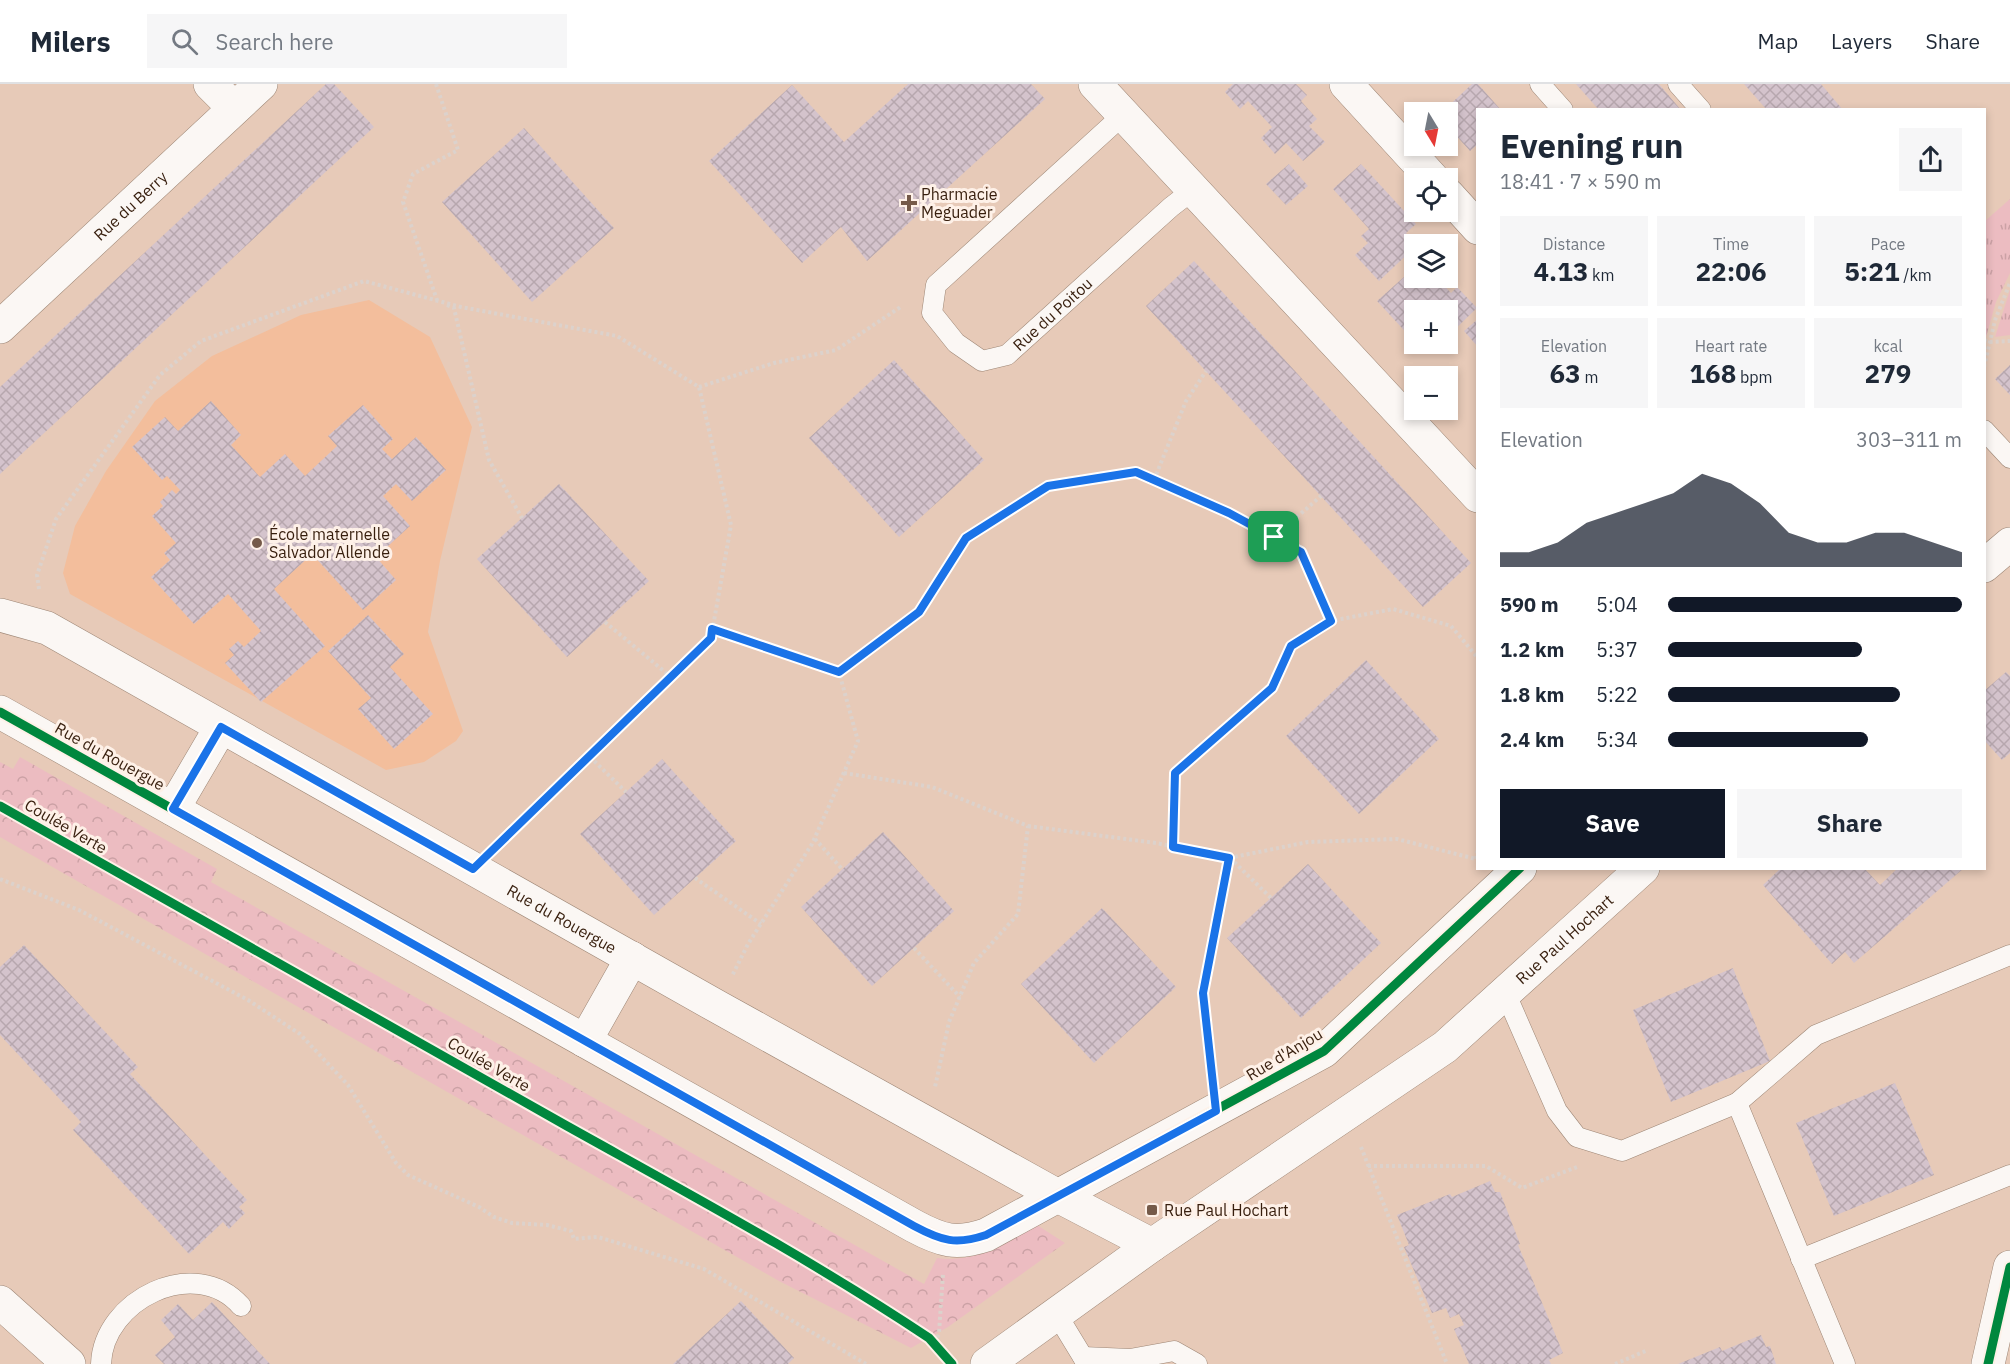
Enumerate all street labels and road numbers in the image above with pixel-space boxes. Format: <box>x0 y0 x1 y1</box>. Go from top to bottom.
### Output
street label: Rue du Berry <box>89 167 171 245</box>
street label: Rue du Poitou <box>1009 273 1096 355</box>
street label: Rue du Rouergue <box>52 718 169 795</box>
street label: Coulée Verte <box>21 794 111 858</box>
street label: Rue du Rouergue <box>503 880 620 958</box>
street label: Rue Paul Hochart <box>1511 890 1617 988</box>
street label: Rue d'Anjou <box>1242 1023 1326 1085</box>
street label: Coulée Verte <box>444 1032 534 1096</box>

